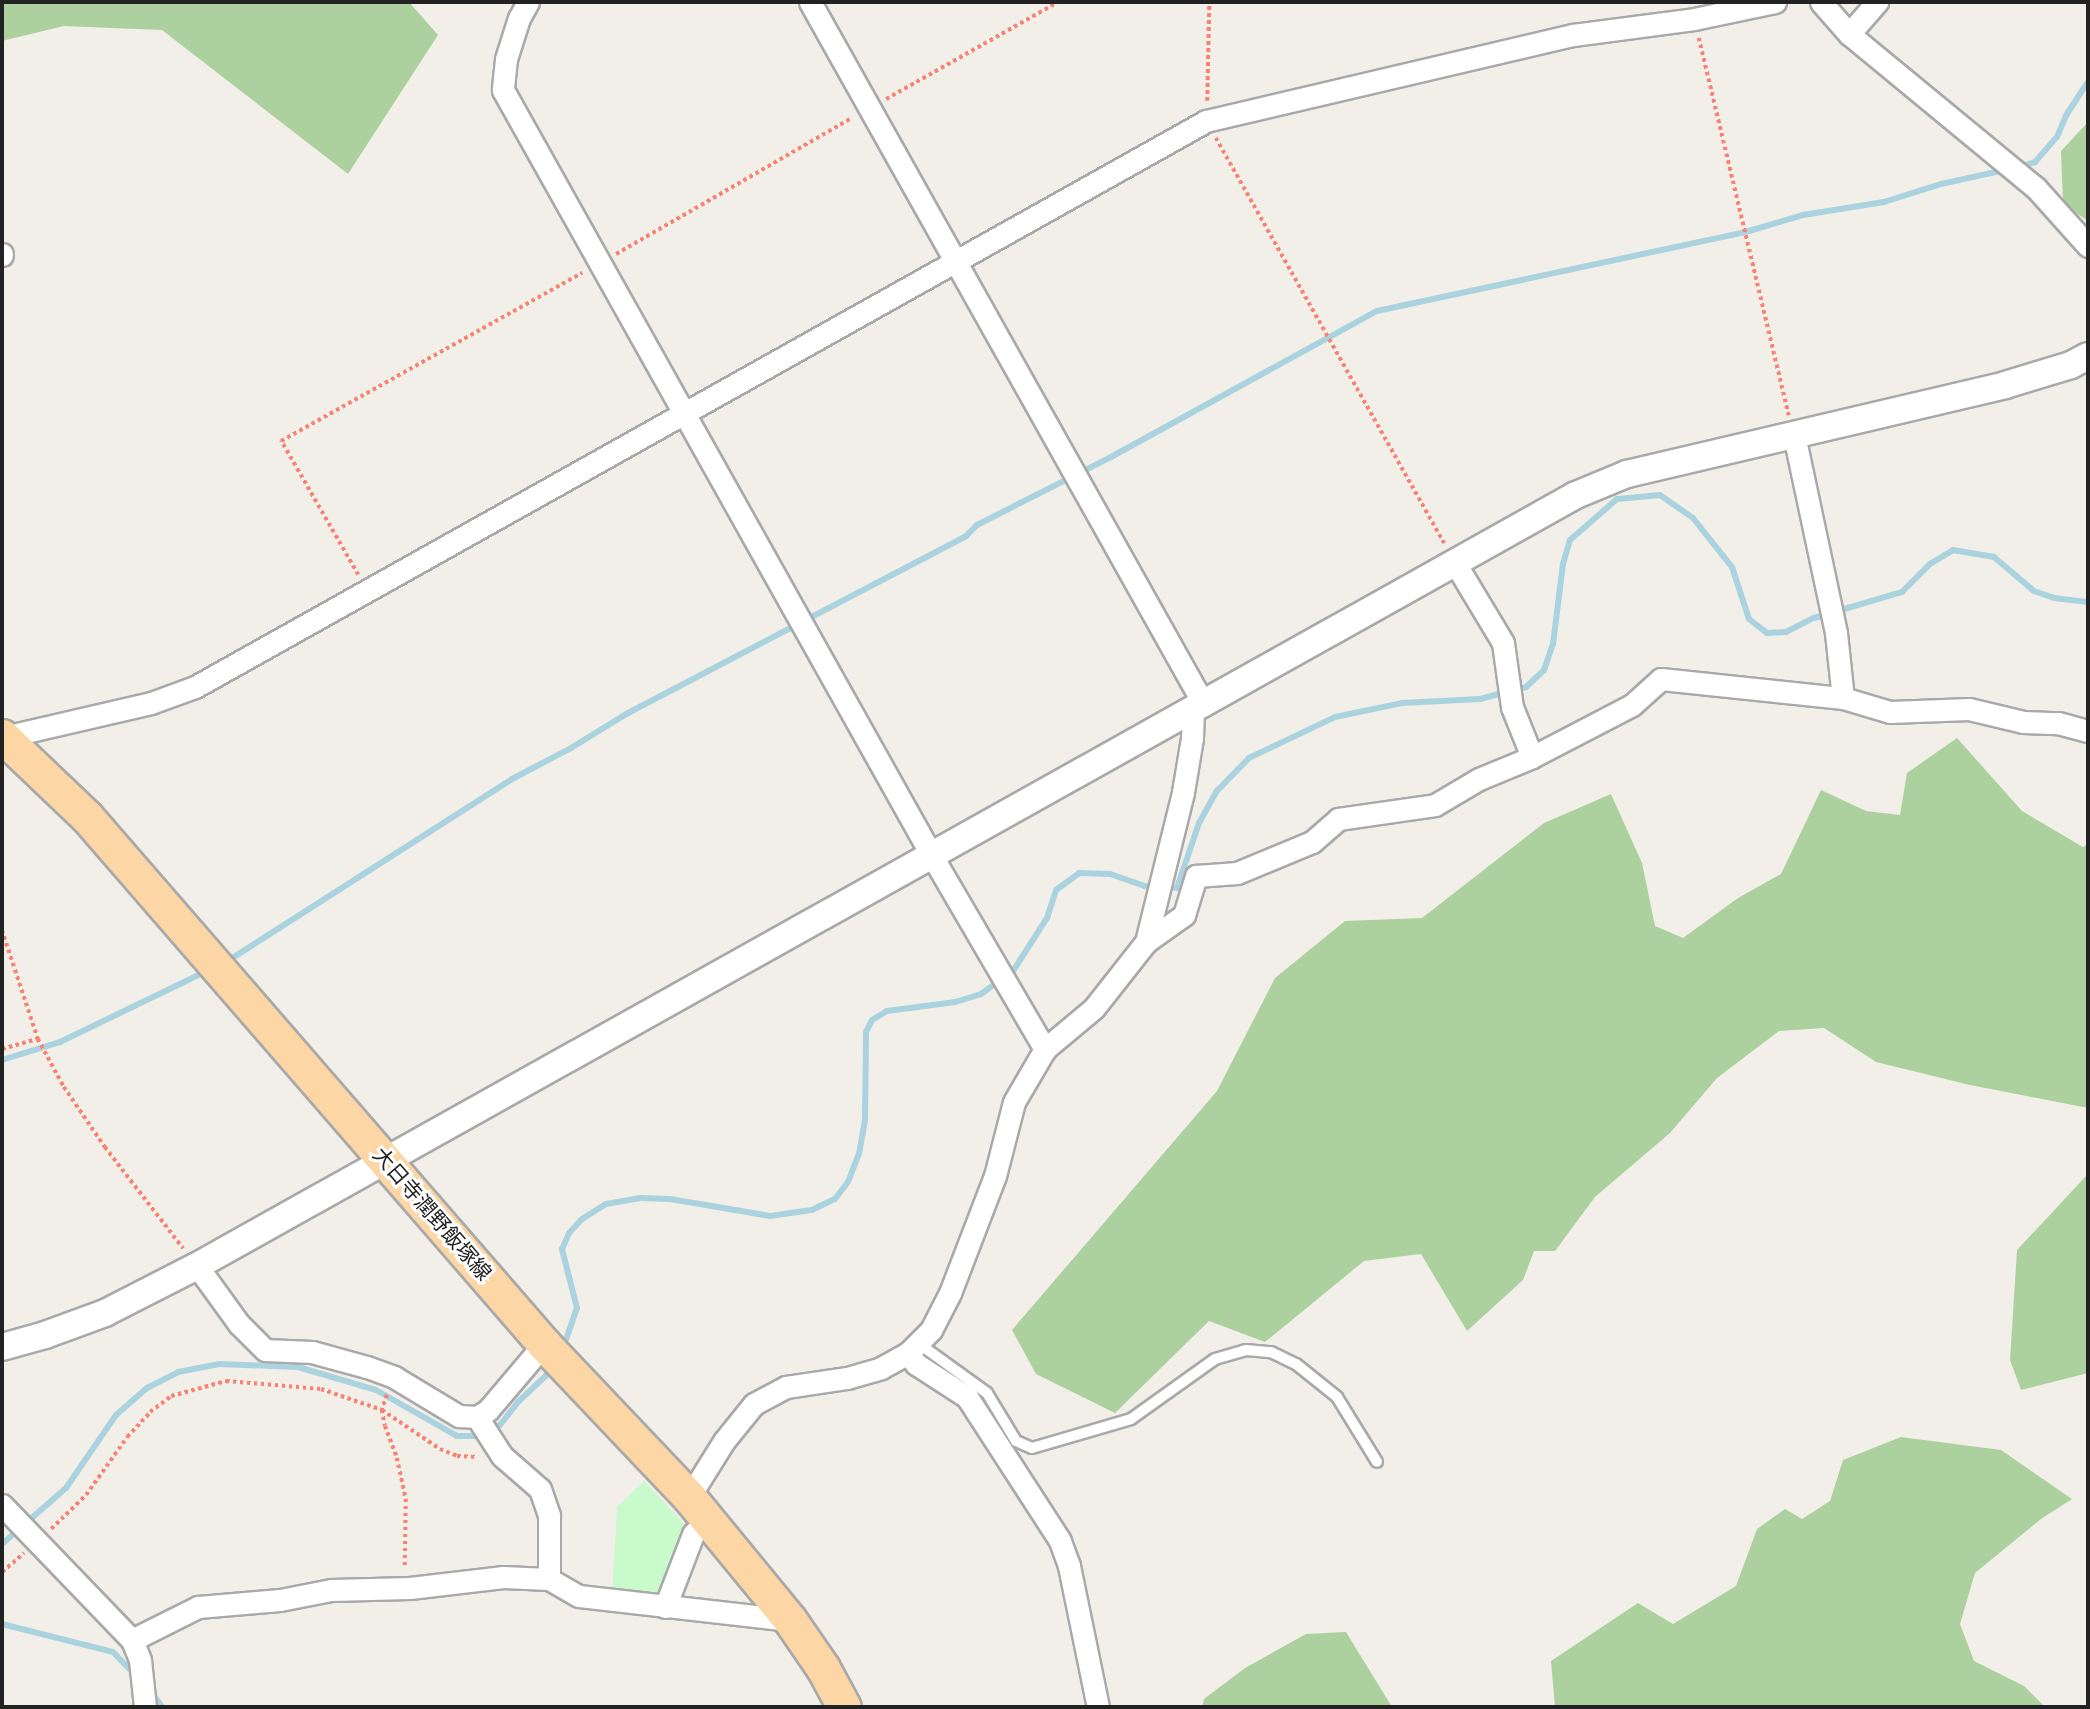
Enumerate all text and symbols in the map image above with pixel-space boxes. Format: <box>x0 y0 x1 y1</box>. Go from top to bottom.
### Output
street label: 大日寺潤野飯塚線 <box>367 1142 497 1286</box>

